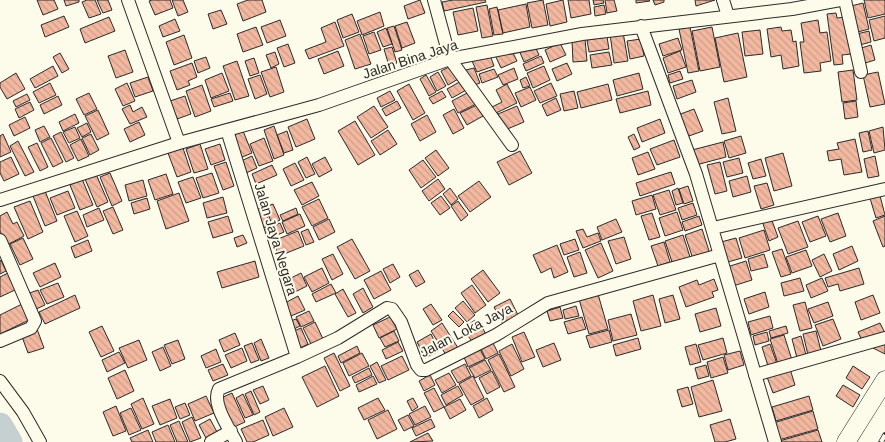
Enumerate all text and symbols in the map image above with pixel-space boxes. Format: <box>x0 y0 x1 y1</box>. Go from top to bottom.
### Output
street label: Jalan Bina Jaya <box>361 36 460 82</box>
street label: Jalan Jaya Negara <box>251 181 301 297</box>
street label: Jalan Loka Jaya <box>417 300 515 360</box>

